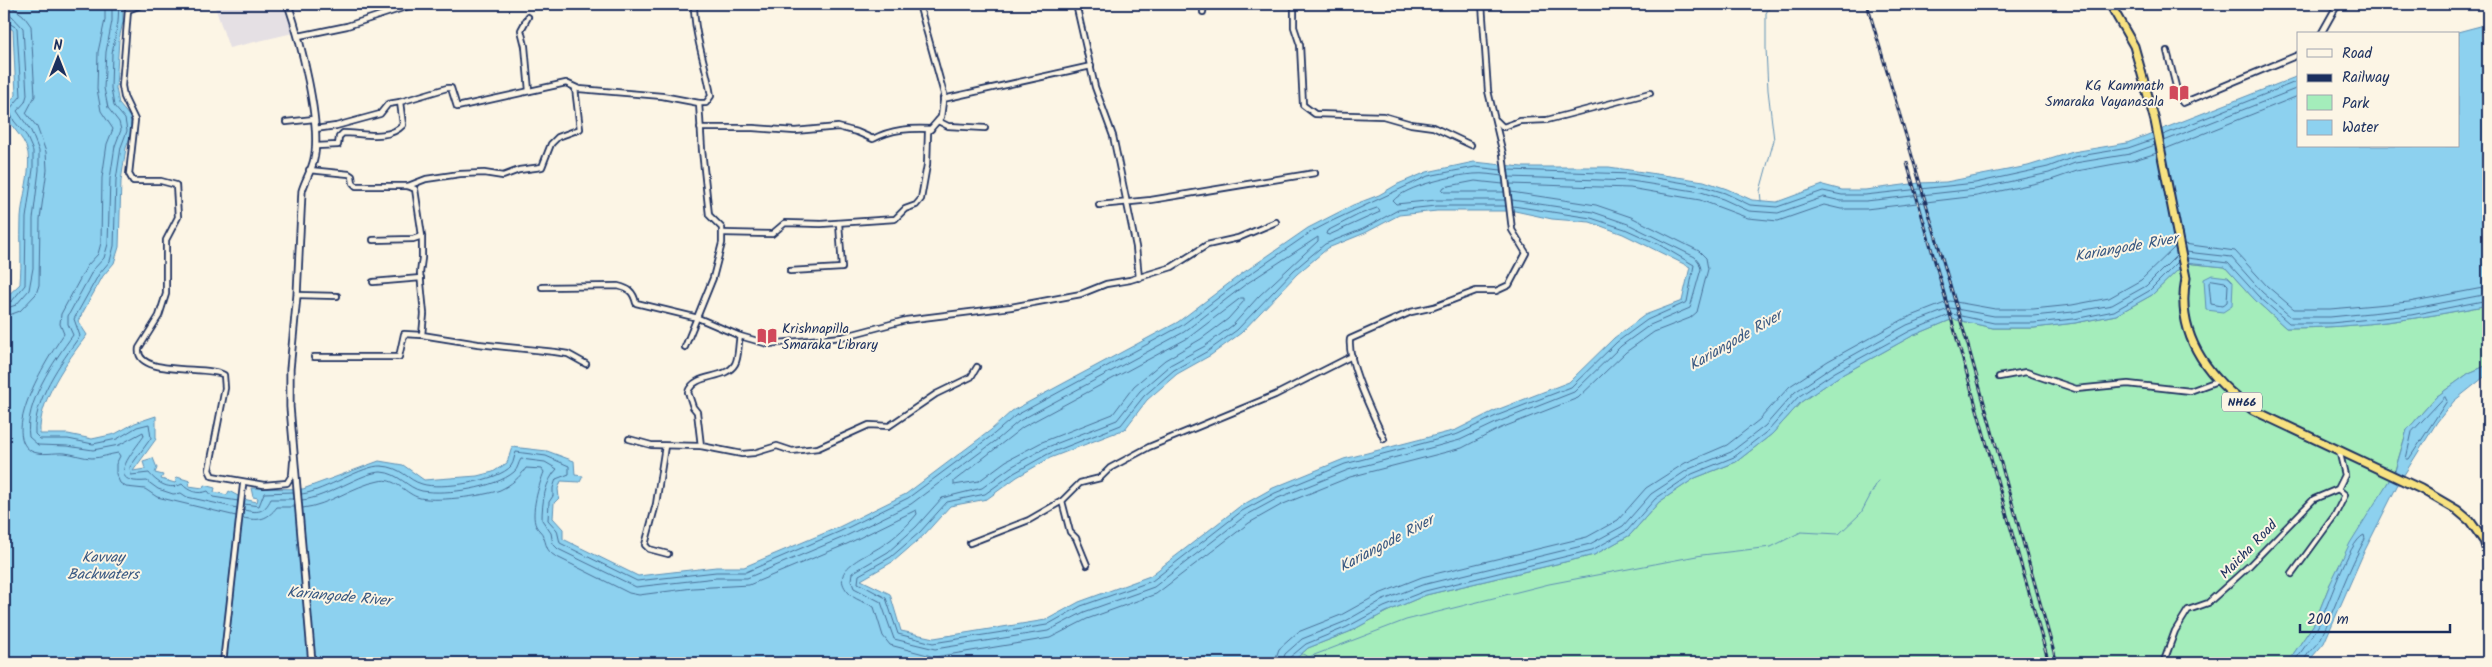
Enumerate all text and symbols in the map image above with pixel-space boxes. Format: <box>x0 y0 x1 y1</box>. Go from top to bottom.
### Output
north arrow <box>32 32 82 82</box>
legend <box>2297 32 2460 148</box>
text: N <box>54 35 63 57</box>
text: Road <box>2342 42 2373 66</box>
text: Railway <box>2342 66 2390 90</box>
place label: KG Kammath Smaraka Vayanasala <box>2045 75 2164 113</box>
library icon: KG Kammath Smaraka Vayanasala <box>2168 82 2190 104</box>
text: Park <box>2342 92 2370 116</box>
text: Water <box>2342 116 2379 140</box>
water label: Kariangode River <box>2073 227 2182 269</box>
water label: Kariangode River <box>1684 303 1789 377</box>
place label: Krishnapilla Smaraka Library <box>782 318 878 356</box>
library icon: Krishnapilla Smaraka Library <box>756 325 778 347</box>
road number: NH66 <box>2222 392 2262 412</box>
water label: Kariangode River <box>1335 507 1441 579</box>
street label: Maicha Road <box>2215 514 2283 584</box>
water label: Kavvay Backwaters <box>67 546 140 587</box>
water label: Kariangode River <box>286 581 395 614</box>
scale bar <box>2300 602 2450 634</box>
text: 200 m <box>2307 608 2349 632</box>

